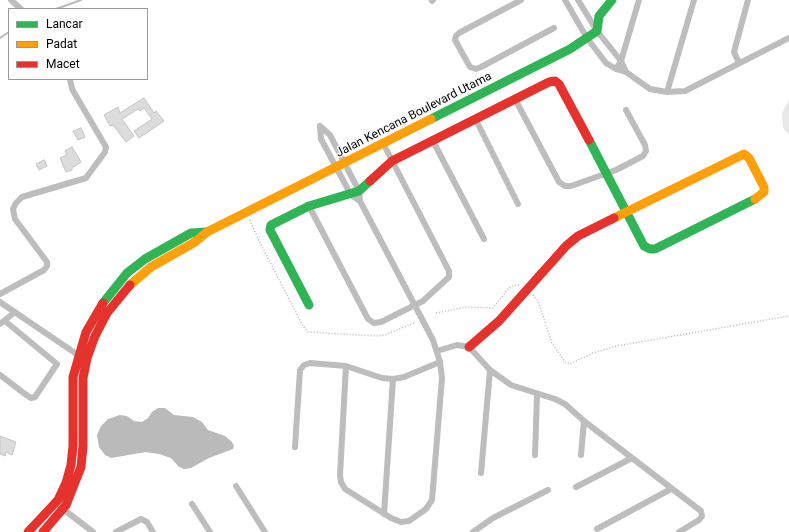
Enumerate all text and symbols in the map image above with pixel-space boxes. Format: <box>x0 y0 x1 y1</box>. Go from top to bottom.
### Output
legend <box>8 8 148 80</box>
text: Lancar <box>46 17 83 31</box>
text: Padat <box>46 37 77 51</box>
text: Macet <box>46 57 80 71</box>
street label: Jalan Kencana Boulevard Utama <box>334 69 494 161</box>

